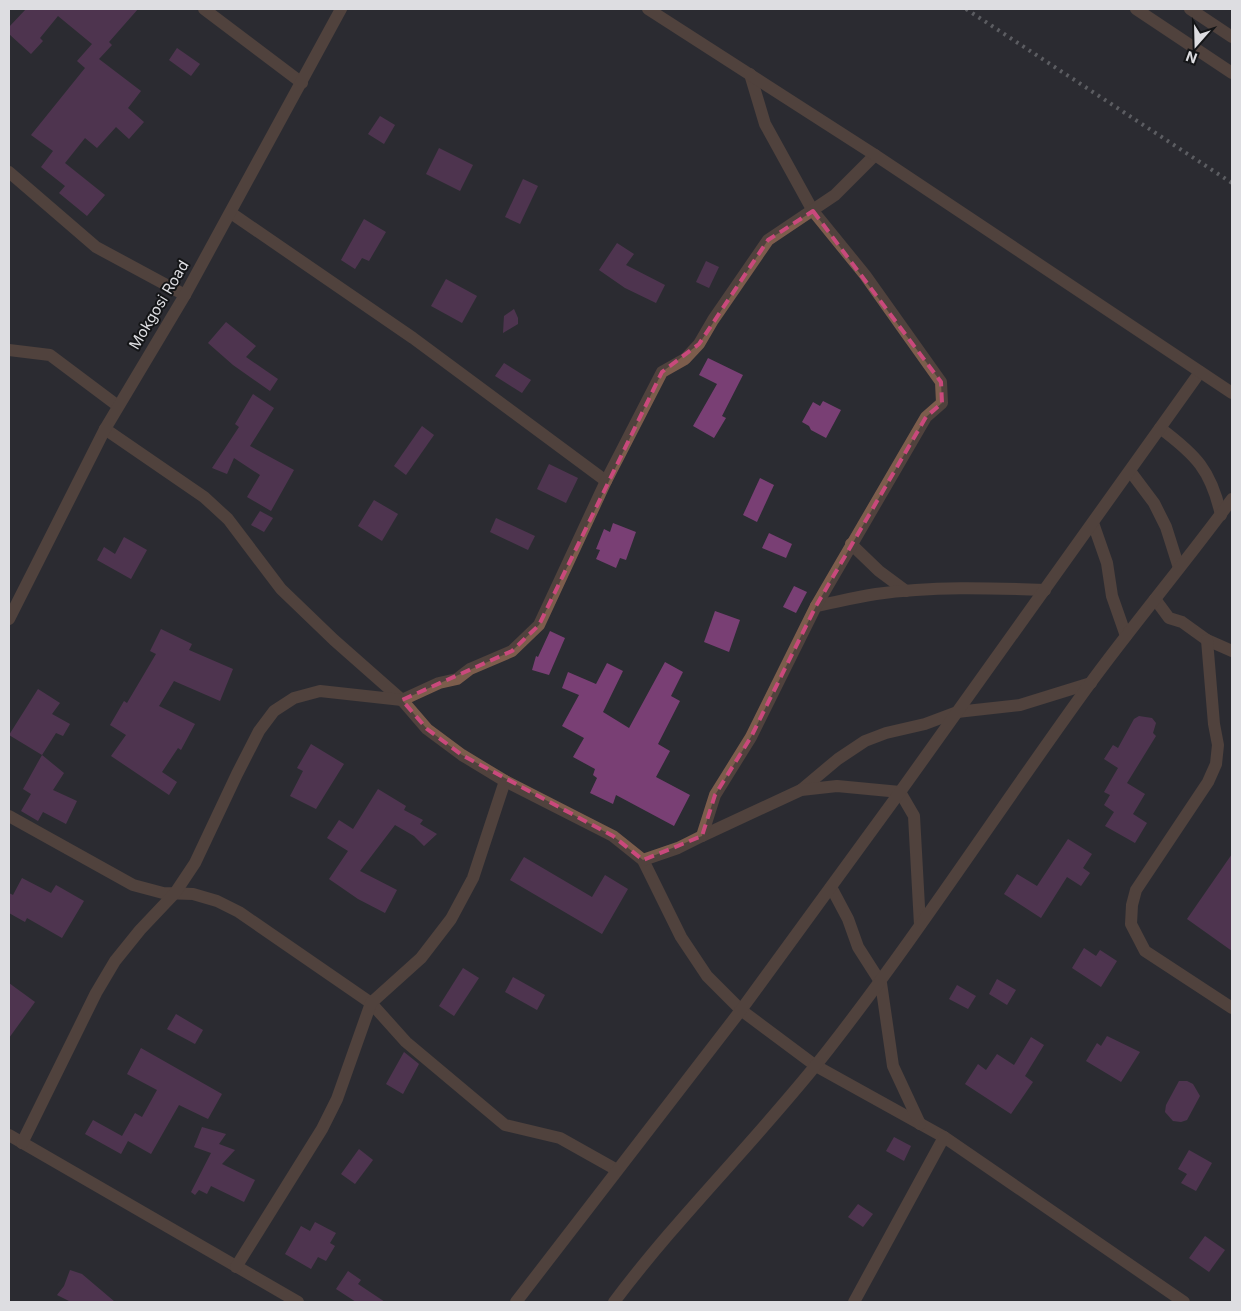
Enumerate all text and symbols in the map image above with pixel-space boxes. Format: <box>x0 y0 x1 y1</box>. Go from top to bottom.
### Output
north arrow <box>1171 20 1221 70</box>
text: N <box>1183 48 1199 67</box>
street label: Mokgosi Road <box>125 257 193 353</box>

